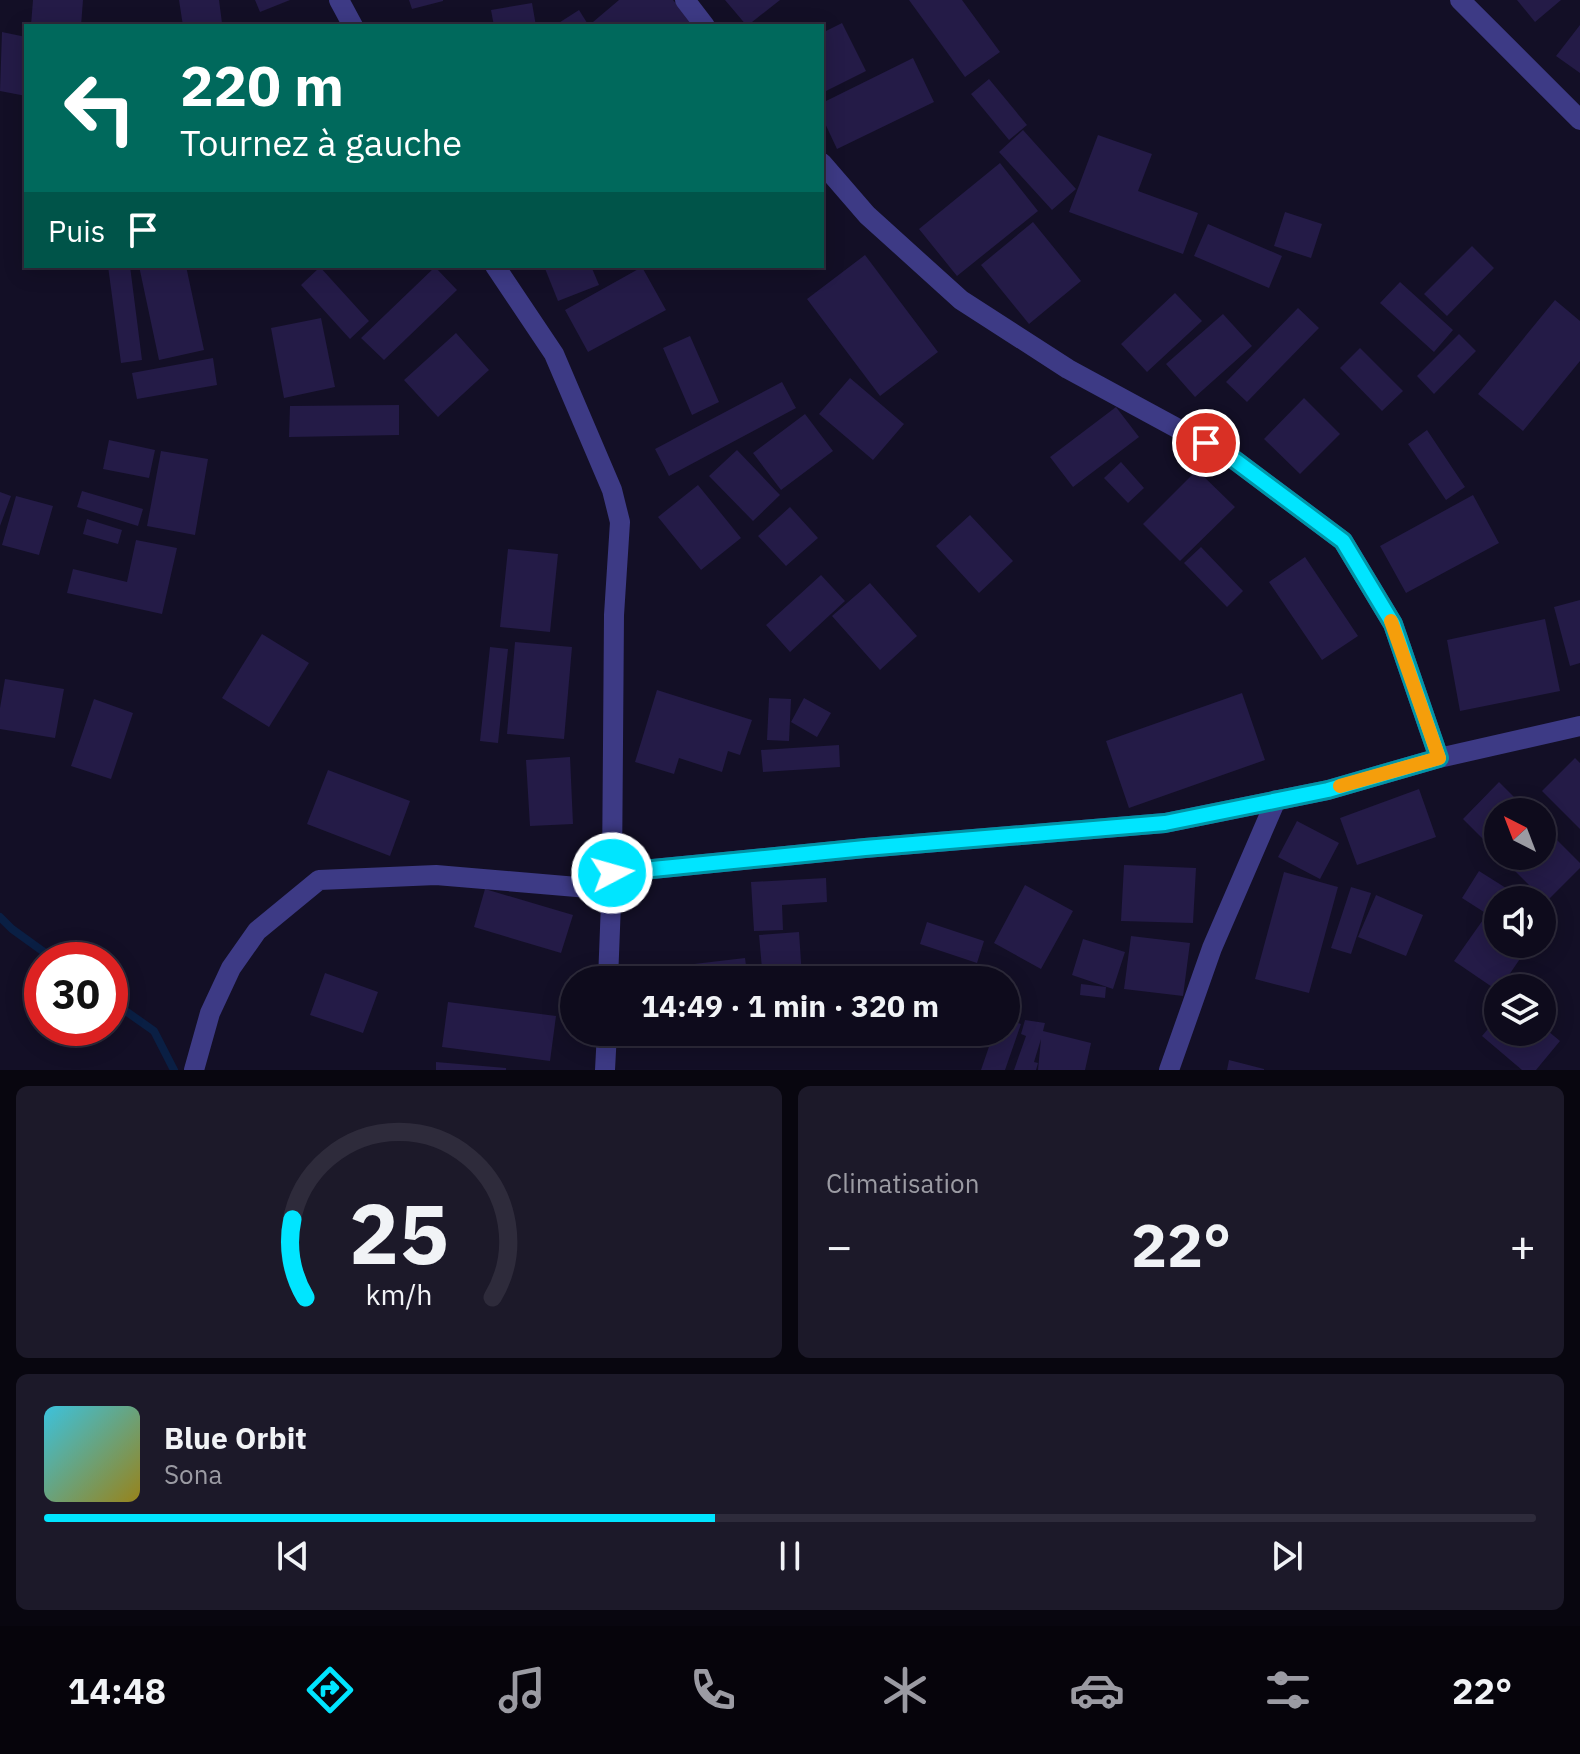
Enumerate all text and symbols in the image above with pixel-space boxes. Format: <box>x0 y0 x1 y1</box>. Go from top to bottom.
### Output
text: 220 m <box>180 49 344 121</box>
icon: left <box>48 56 152 160</box>
text: Tournez à gauche <box>180 119 462 166</box>
icon: arrive <box>121 208 165 252</box>
text: Puis <box>48 211 105 250</box>
pin <box>1172 409 1240 477</box>
icon: arrive <box>1184 421 1228 465</box>
north arrow <box>1484 798 1556 870</box>
map controls <box>1484 798 1556 1046</box>
position arrow <box>570 831 654 915</box>
button: sound <box>1484 886 1556 958</box>
speed limit sign: 30 <box>24 942 128 1046</box>
button: layers <box>1484 974 1556 1046</box>
text: 14:49 · 1 min · 320 m <box>641 986 939 1025</box>
text: Climatisation <box>826 1166 979 1200</box>
text: 25 <box>349 1179 449 1287</box>
text: 22° <box>1131 1205 1231 1284</box>
text: − <box>826 1217 852 1274</box>
text: + <box>1510 1217 1536 1274</box>
text: km/h <box>365 1276 433 1313</box>
text: Blue Orbit <box>164 1418 307 1457</box>
text: Sona <box>164 1457 222 1491</box>
icon: previous <box>271 1534 315 1578</box>
icon: pause <box>768 1534 812 1578</box>
icon: next <box>1265 1534 1309 1578</box>
icon: directions <box>302 1662 358 1718</box>
icon: music <box>494 1662 550 1718</box>
icon: phone <box>685 1662 741 1718</box>
icon: climate <box>877 1662 933 1718</box>
icon: car <box>1069 1662 1125 1718</box>
icon: filters <box>1260 1662 1316 1718</box>
text: 14:48 <box>68 1667 166 1714</box>
text: 22° <box>1452 1667 1512 1714</box>

